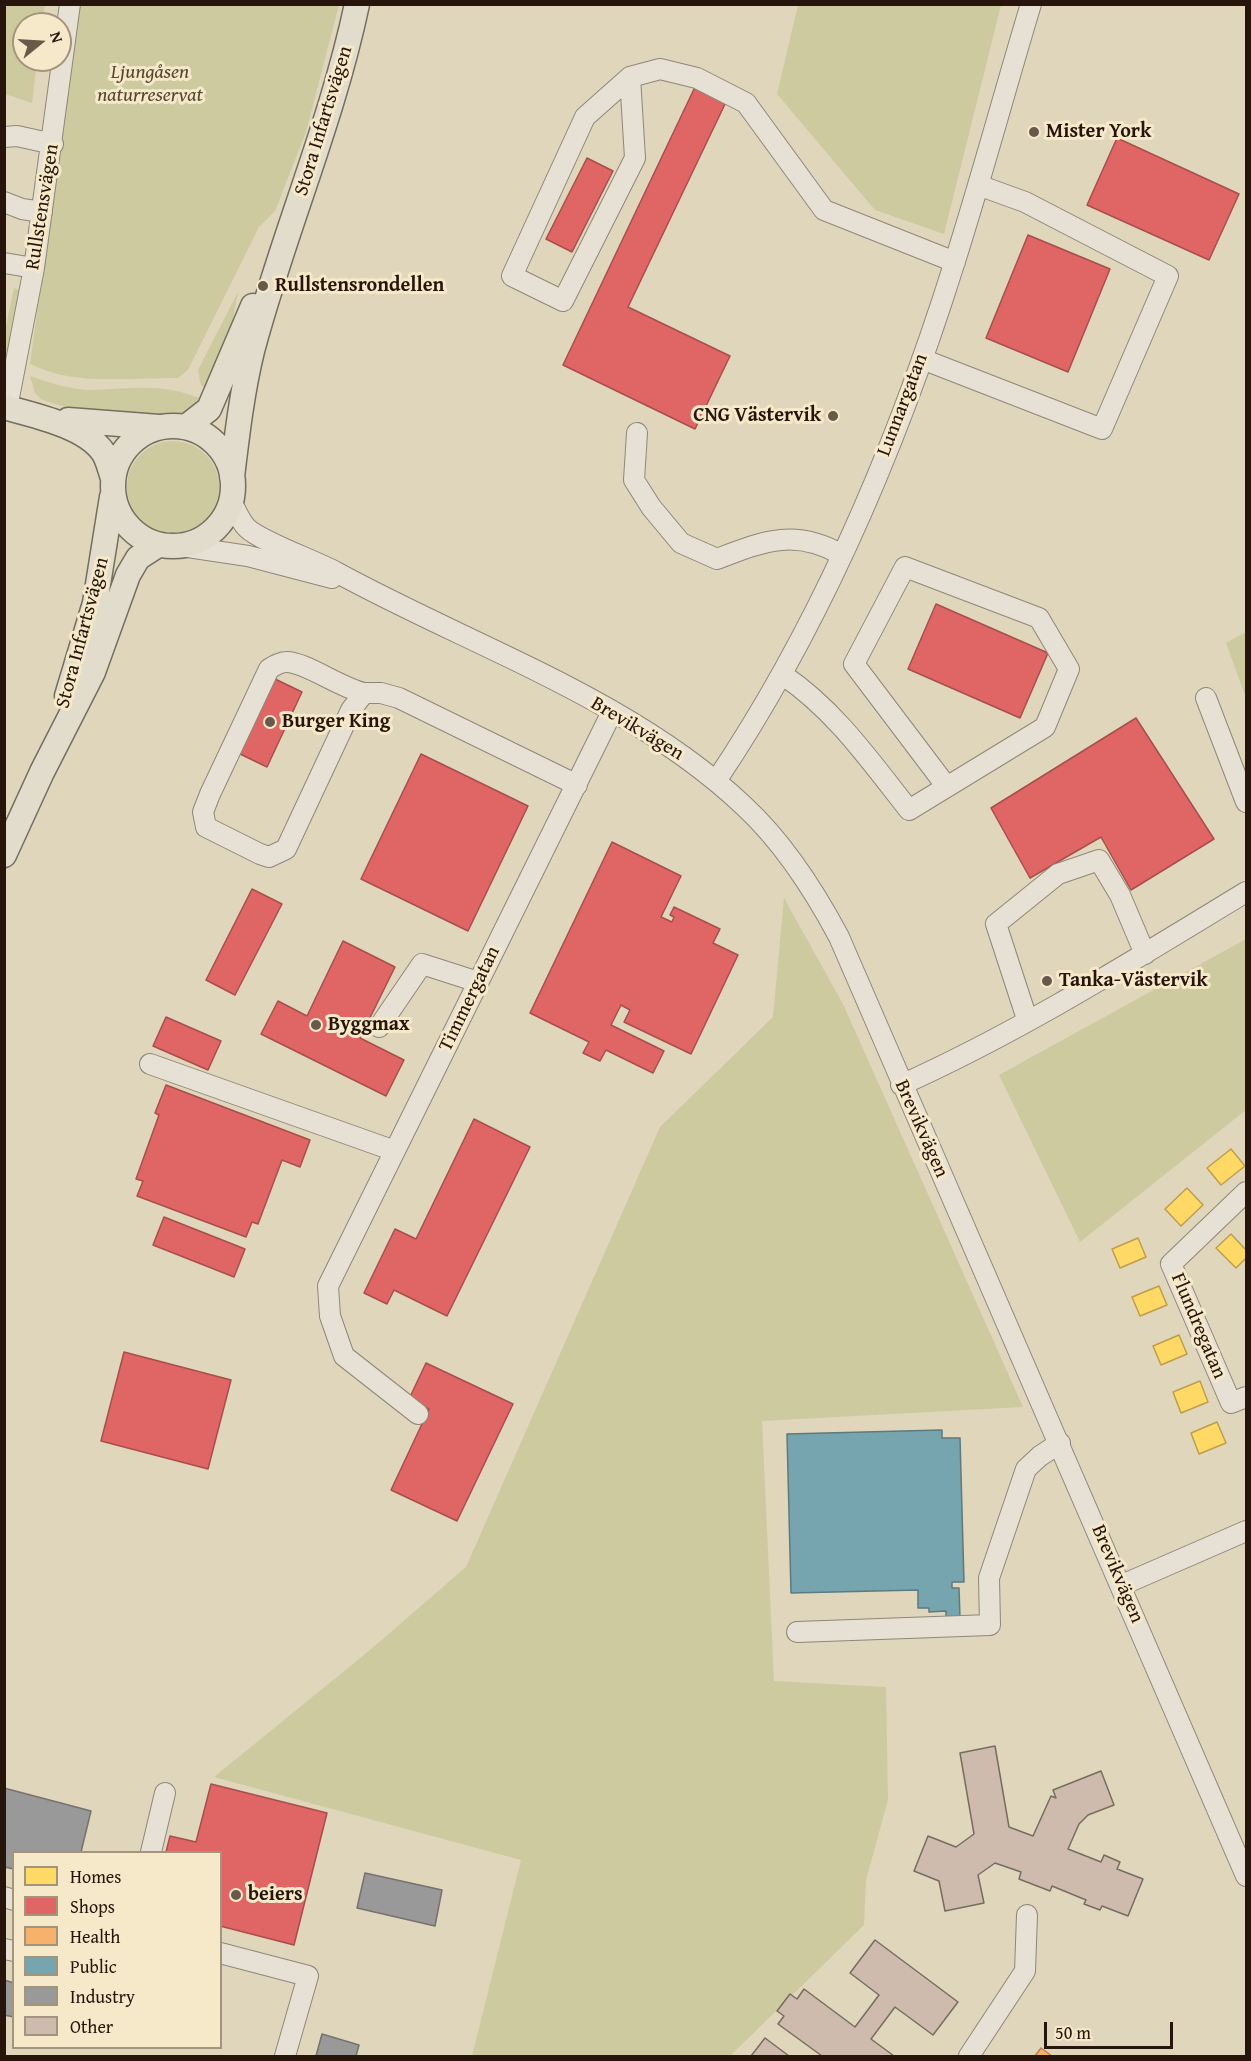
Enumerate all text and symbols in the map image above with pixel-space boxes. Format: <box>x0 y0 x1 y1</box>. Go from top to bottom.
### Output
north arrow <box>12 12 72 72</box>
text: N <box>44 28 70 46</box>
street label: Stora Infartsvägen <box>290 43 358 199</box>
park label: Ljungåsen naturreservat <box>97 61 203 108</box>
place label: Mister York <box>1046 120 1151 144</box>
marker: Mister York <box>1027 125 1041 139</box>
street label: Rullstensvägen <box>21 142 65 272</box>
place label: Rullstensrondellen <box>275 274 444 298</box>
marker: Rullstensrondellen <box>256 279 270 293</box>
street label: Lunnargatan <box>872 350 934 460</box>
place label: CNG Västervik <box>693 404 821 428</box>
marker: CNG Västervik <box>826 409 840 423</box>
street label: Stora Infartsvägen <box>51 555 115 711</box>
street label: Brevikvägen <box>586 692 688 766</box>
place label: Burger King <box>282 710 390 734</box>
marker: Burger King <box>263 715 277 729</box>
street label: Timmergatan <box>434 942 506 1056</box>
place label: Tanka-Västervik <box>1059 969 1208 993</box>
marker: Tanka-Västervik <box>1040 974 1054 988</box>
place label: Byggmax <box>328 1013 410 1037</box>
marker: Byggmax <box>309 1018 323 1032</box>
street label: Brevikvägen <box>889 1076 953 1182</box>
street label: Flundregatan <box>1165 1270 1231 1382</box>
street label: Brevikvägen <box>1086 1521 1148 1627</box>
legend <box>12 1851 222 2049</box>
text: Homes <box>70 1863 121 1890</box>
place label: beiers <box>248 1883 303 1907</box>
marker: beiers <box>229 1888 243 1902</box>
text: Shops <box>70 1893 115 1920</box>
text: Health <box>70 1923 120 1950</box>
text: Public <box>70 1953 117 1980</box>
text: Industry <box>70 1983 135 2010</box>
scale bar <box>1047 2010 1176 2048</box>
text: Other <box>70 2013 113 2040</box>
text: 50 m <box>1055 2019 1091 2046</box>

